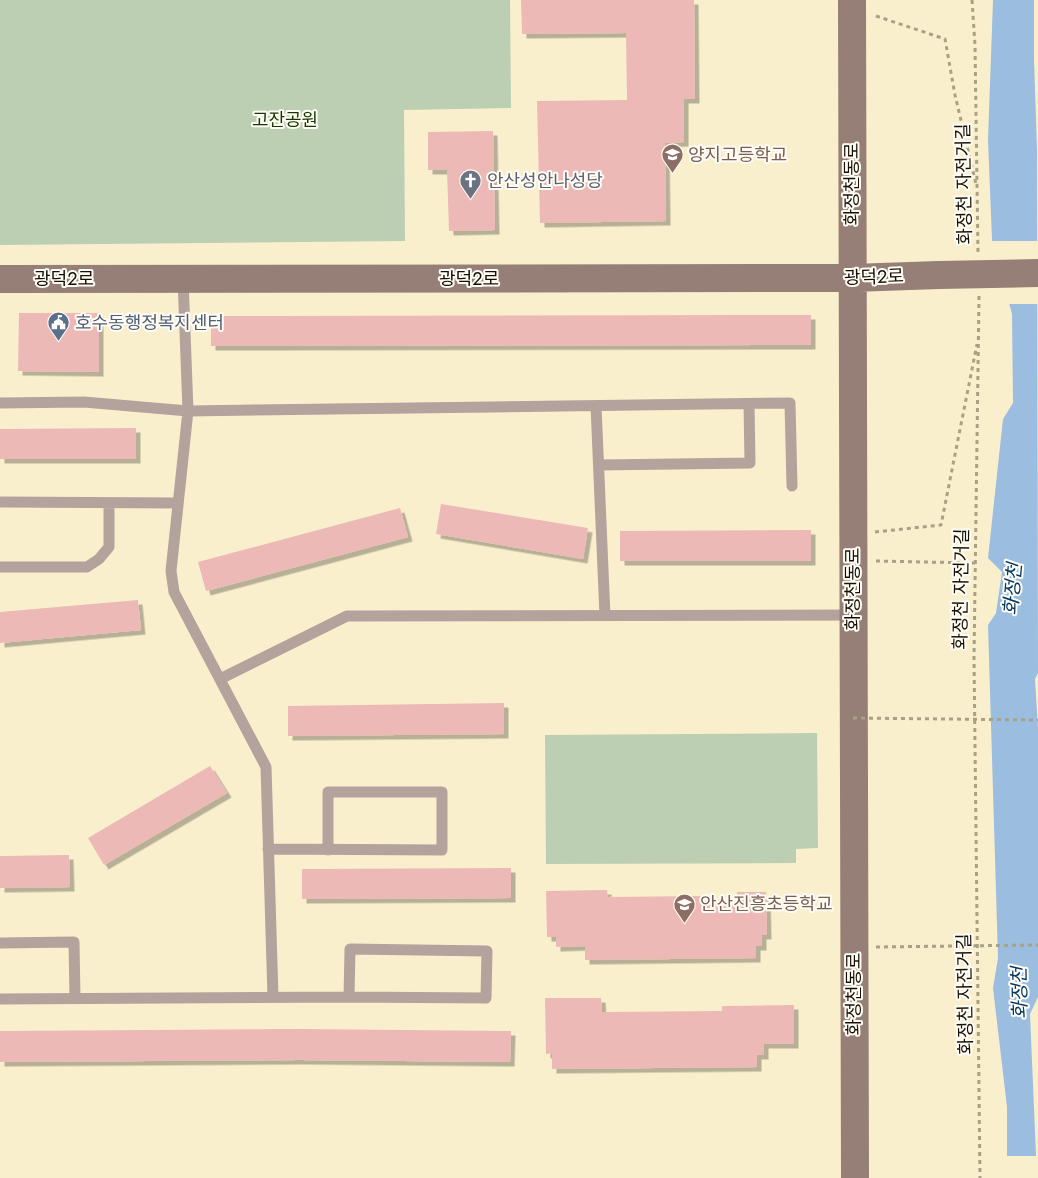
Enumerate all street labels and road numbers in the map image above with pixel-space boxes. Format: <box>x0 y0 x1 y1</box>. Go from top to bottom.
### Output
street label: 화정천 자전거길 <box>950 123 978 245</box>
street label: 화정천동로 <box>839 143 865 225</box>
street label: 광덕2로 <box>844 263 904 291</box>
street label: 광덕2로 <box>34 266 94 292</box>
street label: 광덕2로 <box>439 266 499 292</box>
street label: 화정천 자전거길 <box>947 528 975 650</box>
street label: 화정천동로 <box>840 548 866 630</box>
street label: 화정천 자전거길 <box>951 933 979 1055</box>
street label: 화정천동로 <box>841 953 867 1035</box>

